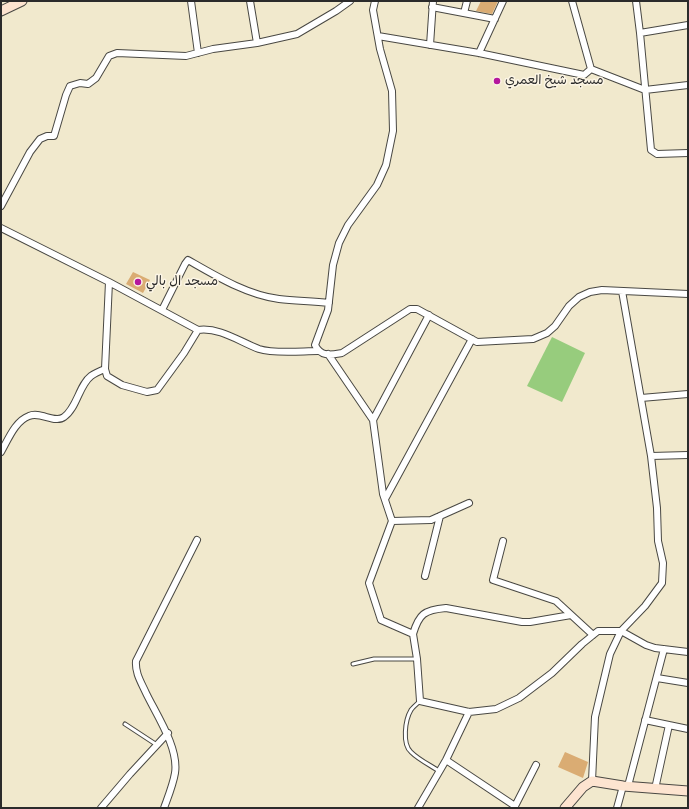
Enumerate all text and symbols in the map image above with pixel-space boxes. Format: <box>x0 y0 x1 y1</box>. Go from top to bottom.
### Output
place label: مسجد شيخ العمري <box>505 73 604 89</box>
marker: مسجد شيخ العمري <box>492 76 502 86</box>
place label: مسجد ال بالي <box>146 274 218 290</box>
marker: مسجد ال بالي <box>133 277 143 287</box>

